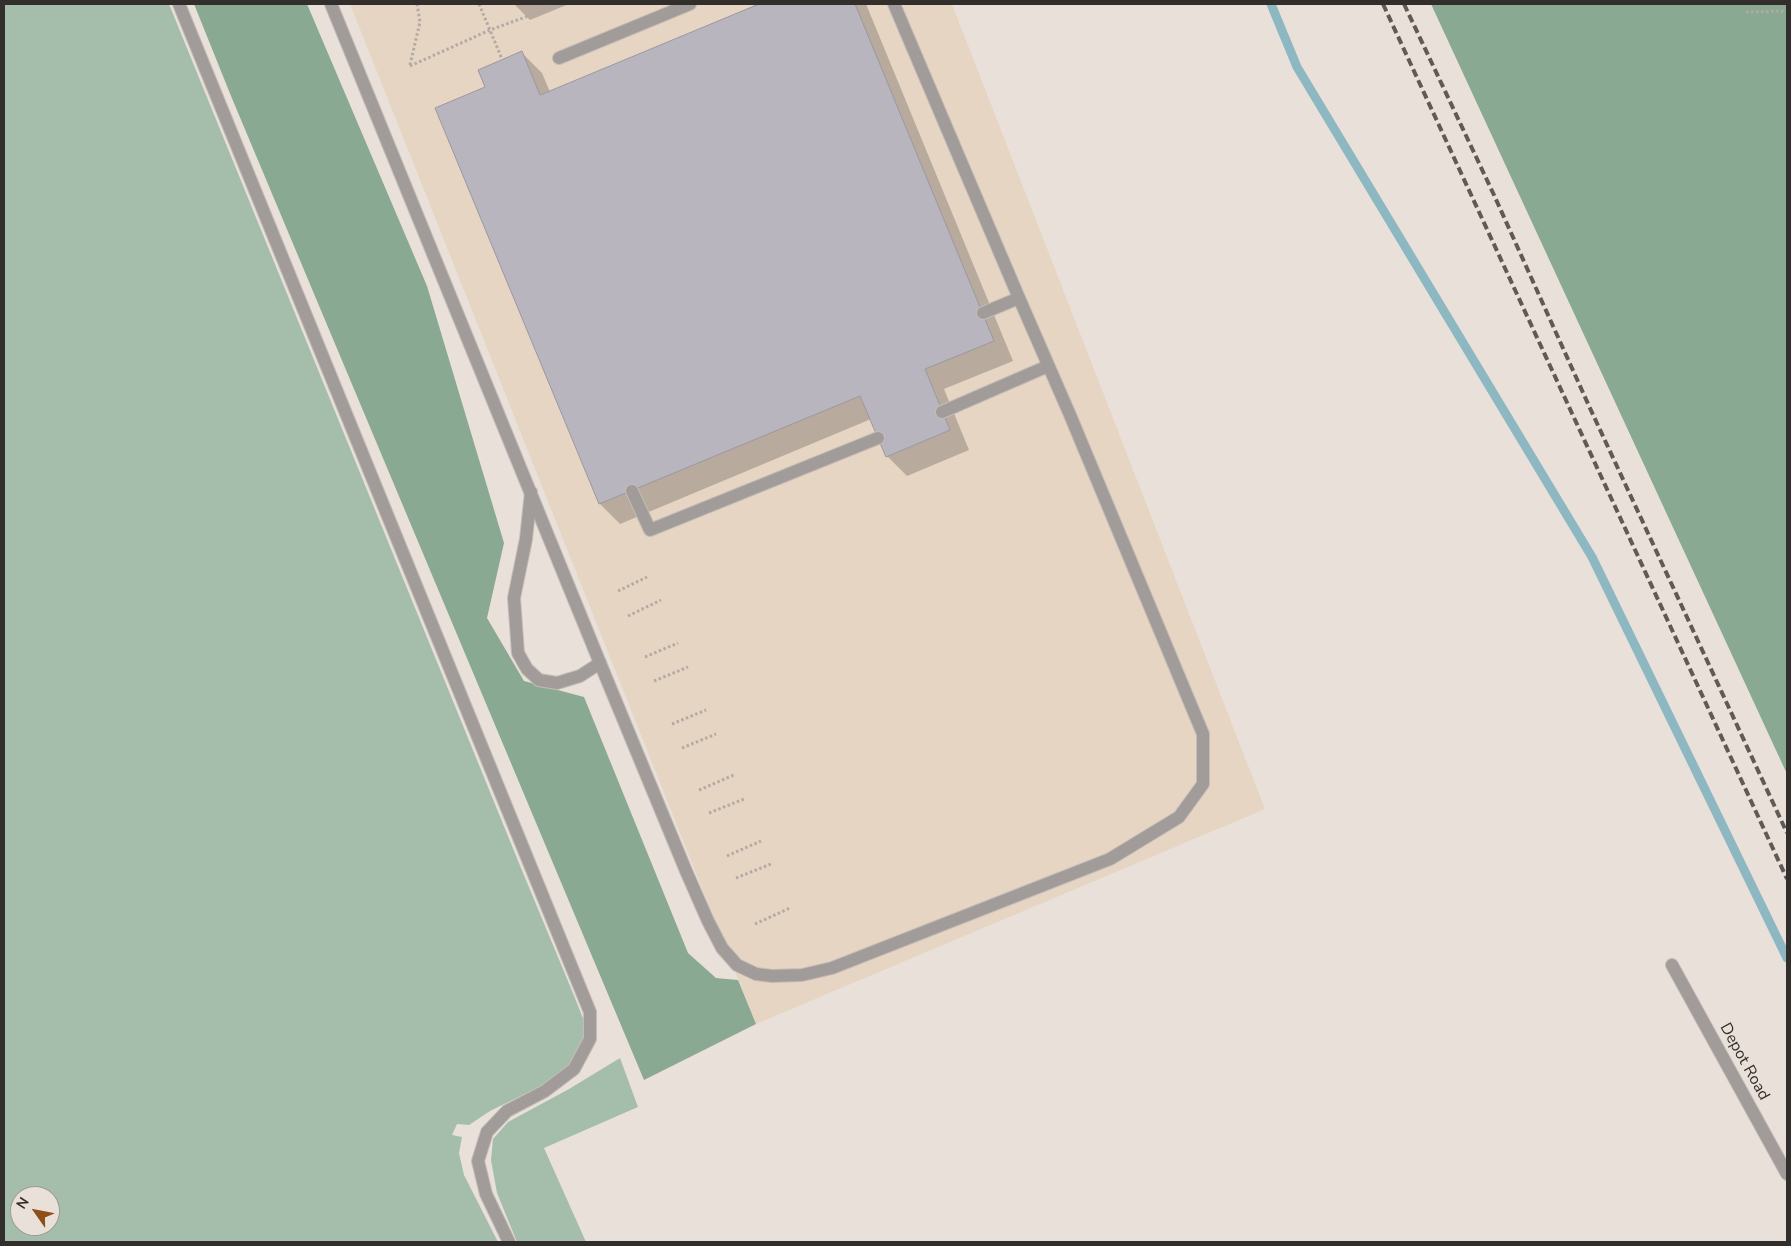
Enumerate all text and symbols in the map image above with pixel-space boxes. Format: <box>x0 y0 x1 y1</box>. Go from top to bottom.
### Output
street label: Depot Road <box>1715 1020 1773 1104</box>
north arrow <box>10 1186 60 1236</box>
text: N <box>12 1194 34 1213</box>

